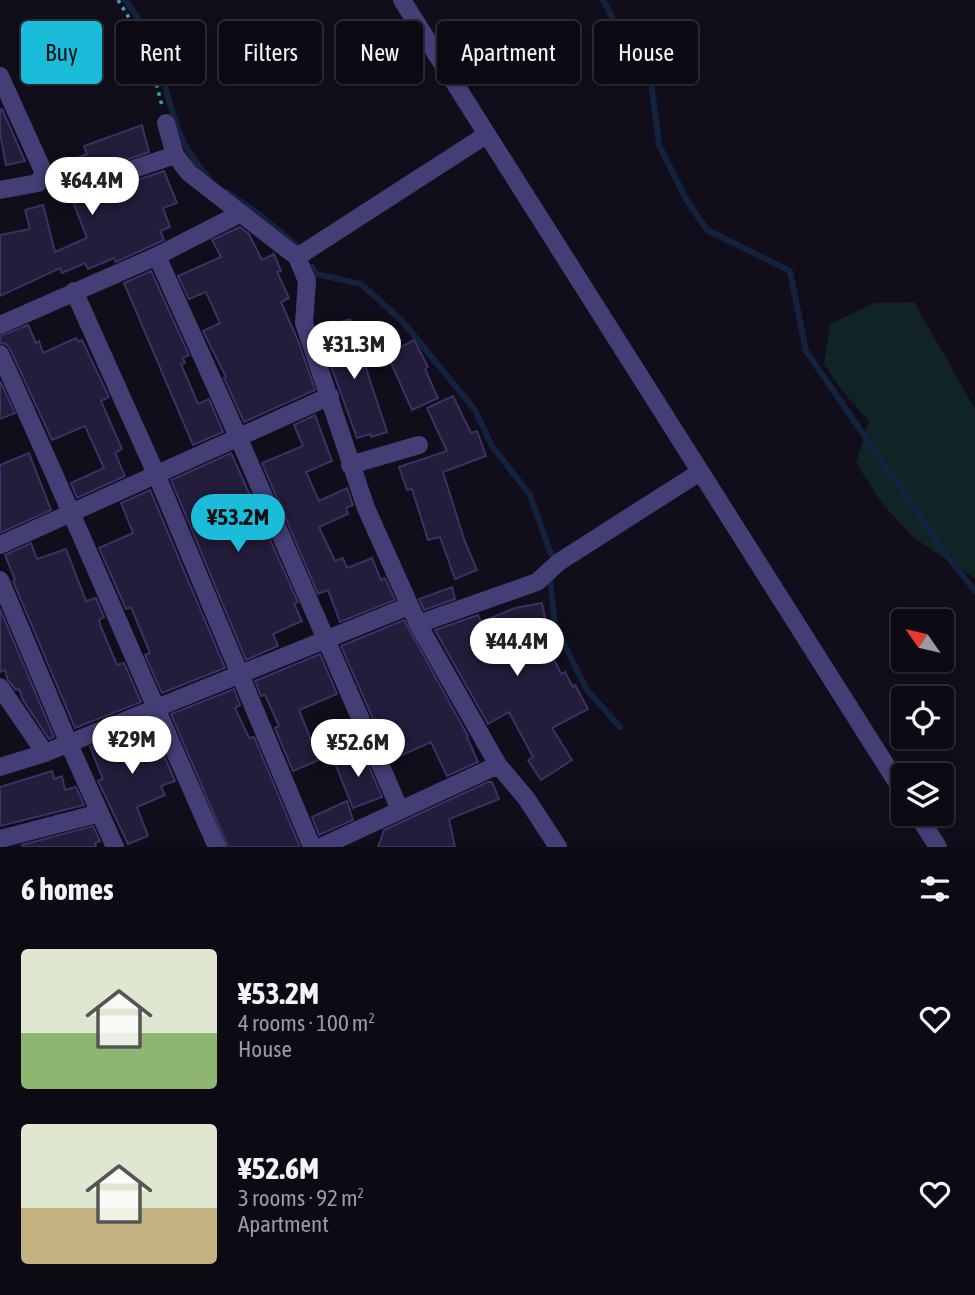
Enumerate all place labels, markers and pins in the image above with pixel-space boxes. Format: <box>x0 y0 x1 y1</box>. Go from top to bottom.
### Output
pin: ¥64.4M <box>35 158 149 217</box>
pin: ¥31.3M <box>297 322 411 381</box>
pin: ¥53.2M <box>181 494 295 554</box>
pin: ¥44.4M <box>460 618 574 678</box>
pin: ¥29M <box>91 716 173 776</box>
pin: ¥52.6M <box>301 720 415 779</box>

